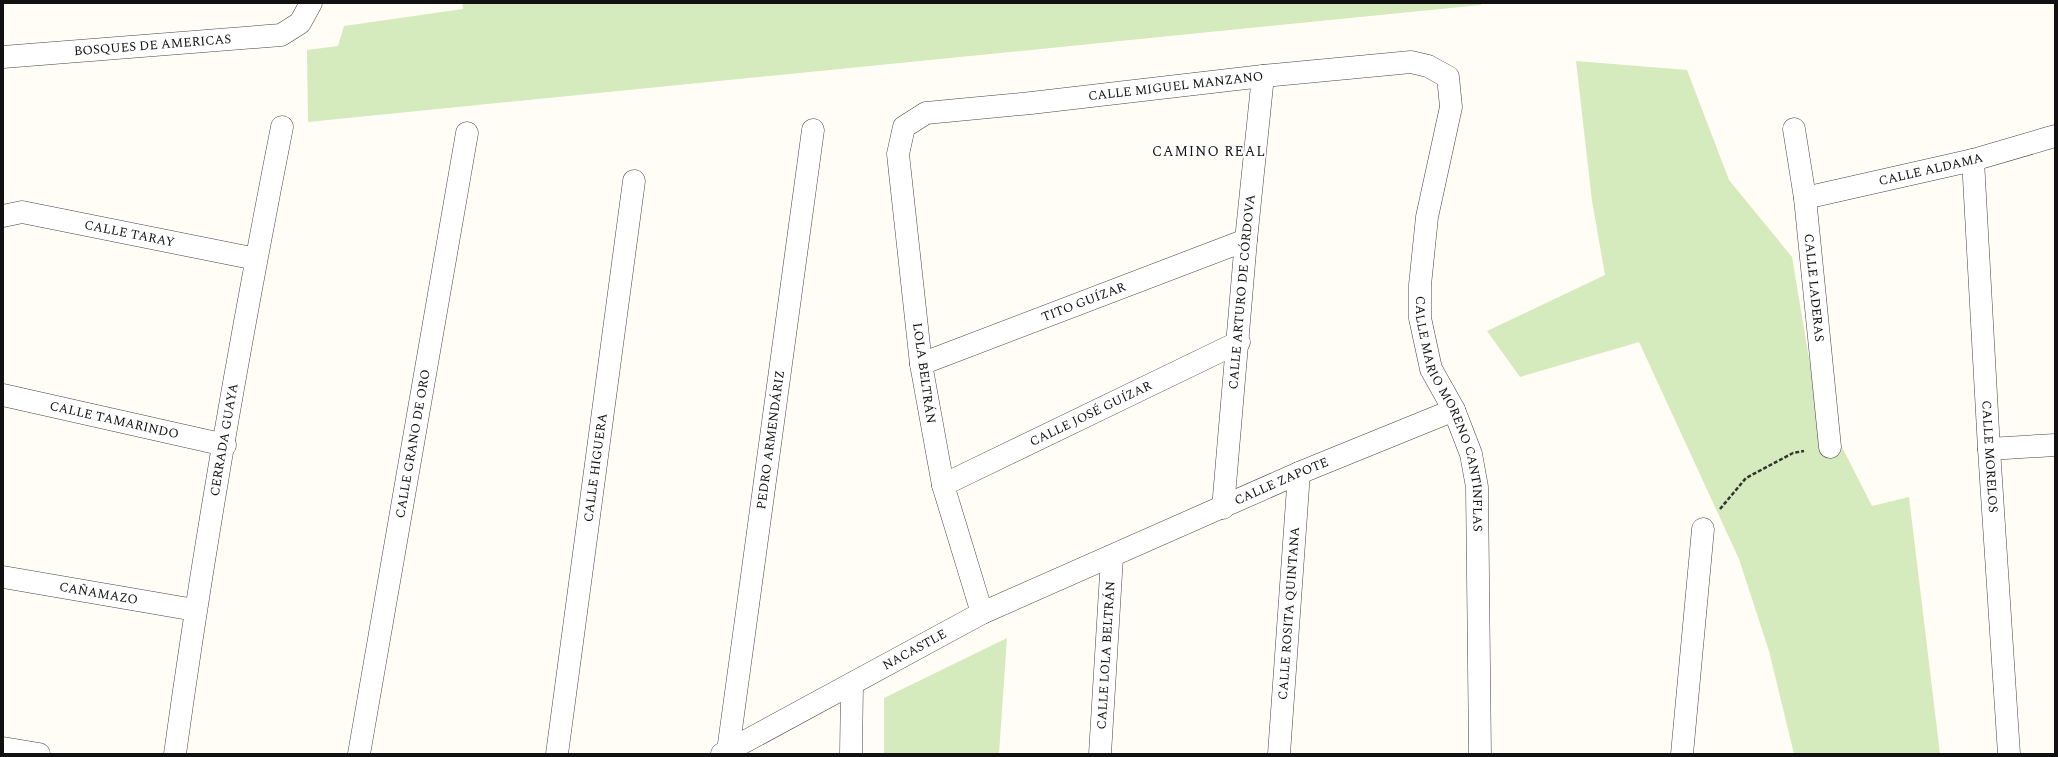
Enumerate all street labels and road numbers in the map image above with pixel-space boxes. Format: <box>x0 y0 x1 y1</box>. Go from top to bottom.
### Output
street label: BOSQUES DE AMERICAS <box>73 29 232 61</box>
street label: CALLE MIGUEL MANZANO <box>1087 66 1264 106</box>
street label: CALLE ALDAMA <box>1877 148 1986 191</box>
street label: CALLE ARTURO DE CÓRDOVA <box>1223 193 1261 390</box>
street label: CALLE TARAY <box>83 215 176 252</box>
street label: CALLE LADERAS <box>1799 233 1829 343</box>
street label: TITO GUÍZAR <box>1039 277 1129 327</box>
street label: CALLE MARIO MORENO CANTINFLAS <box>1410 296 1488 532</box>
street label: LOLA BELTRÁN <box>907 321 941 425</box>
street label: CALLE GRANO DE ORO <box>390 368 436 520</box>
street label: PEDRO ARMENDÁRIZ <box>751 369 790 511</box>
street label: CALLE JOSÉ GUÍZAR <box>1026 375 1155 452</box>
street label: CERRADA GUAYA <box>205 382 244 498</box>
street label: CALLE TAMARINDO <box>48 396 181 444</box>
street label: CALLE MORELOS <box>1976 400 2003 513</box>
street label: CALLE HIGUERA <box>578 412 613 523</box>
street label: CALLE ZAPOTE <box>1231 452 1332 510</box>
street label: CALLE ROSITA QUINTANA <box>1273 526 1305 701</box>
street label: CAÑAMAZO <box>58 577 140 610</box>
street label: CALLE LOLA BELTRÁN <box>1092 580 1121 730</box>
street label: NACASTLE <box>879 624 950 675</box>

